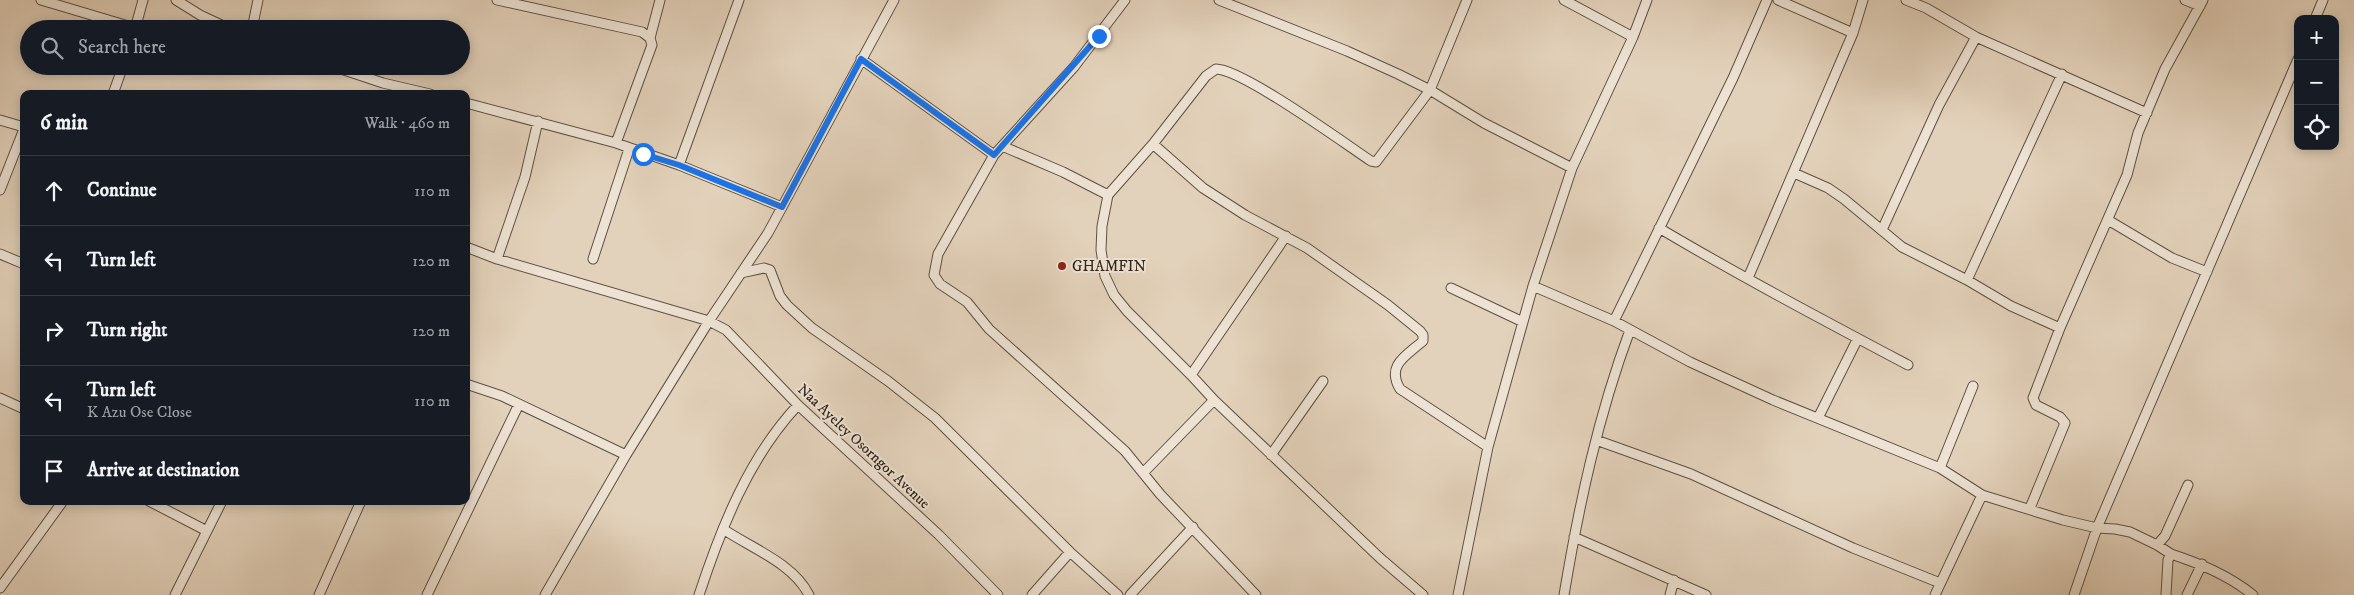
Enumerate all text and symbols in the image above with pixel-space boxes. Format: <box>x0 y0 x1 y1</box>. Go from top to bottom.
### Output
map controls <box>2294 15 2339 150</box>
button: + <box>2294 15 2339 60</box>
search box <box>20 20 470 75</box>
route end <box>1088 25 1111 48</box>
icon: search <box>38 34 66 62</box>
text: Search here <box>78 36 166 59</box>
button: − <box>2294 60 2339 105</box>
button: locate <box>2294 105 2339 150</box>
text: 6 min <box>40 110 88 136</box>
text: Walk · 460 m <box>364 113 450 133</box>
route start <box>632 143 655 166</box>
icon: ahead <box>40 177 68 205</box>
text: Continue <box>87 179 157 202</box>
text: 110 m <box>414 181 450 201</box>
icon: left <box>40 247 68 275</box>
text: Turn left <box>87 249 156 272</box>
text: 120 m <box>412 251 450 271</box>
place label: GHAMFIN <box>1072 257 1146 276</box>
marker: GHAMFIN <box>1056 260 1068 272</box>
icon: right <box>40 317 68 345</box>
text: Turn right <box>87 319 167 342</box>
text: 120 m <box>412 321 450 341</box>
text: Turn left <box>87 379 156 402</box>
street label: Naa Ayeley Osorngor Avenue <box>793 380 934 513</box>
icon: left <box>40 387 68 415</box>
text: 110 m <box>414 391 450 411</box>
text: K Azu Ose Close <box>87 402 192 422</box>
icon: arrive <box>40 457 68 485</box>
text: Arrive at destination <box>87 459 239 482</box>

